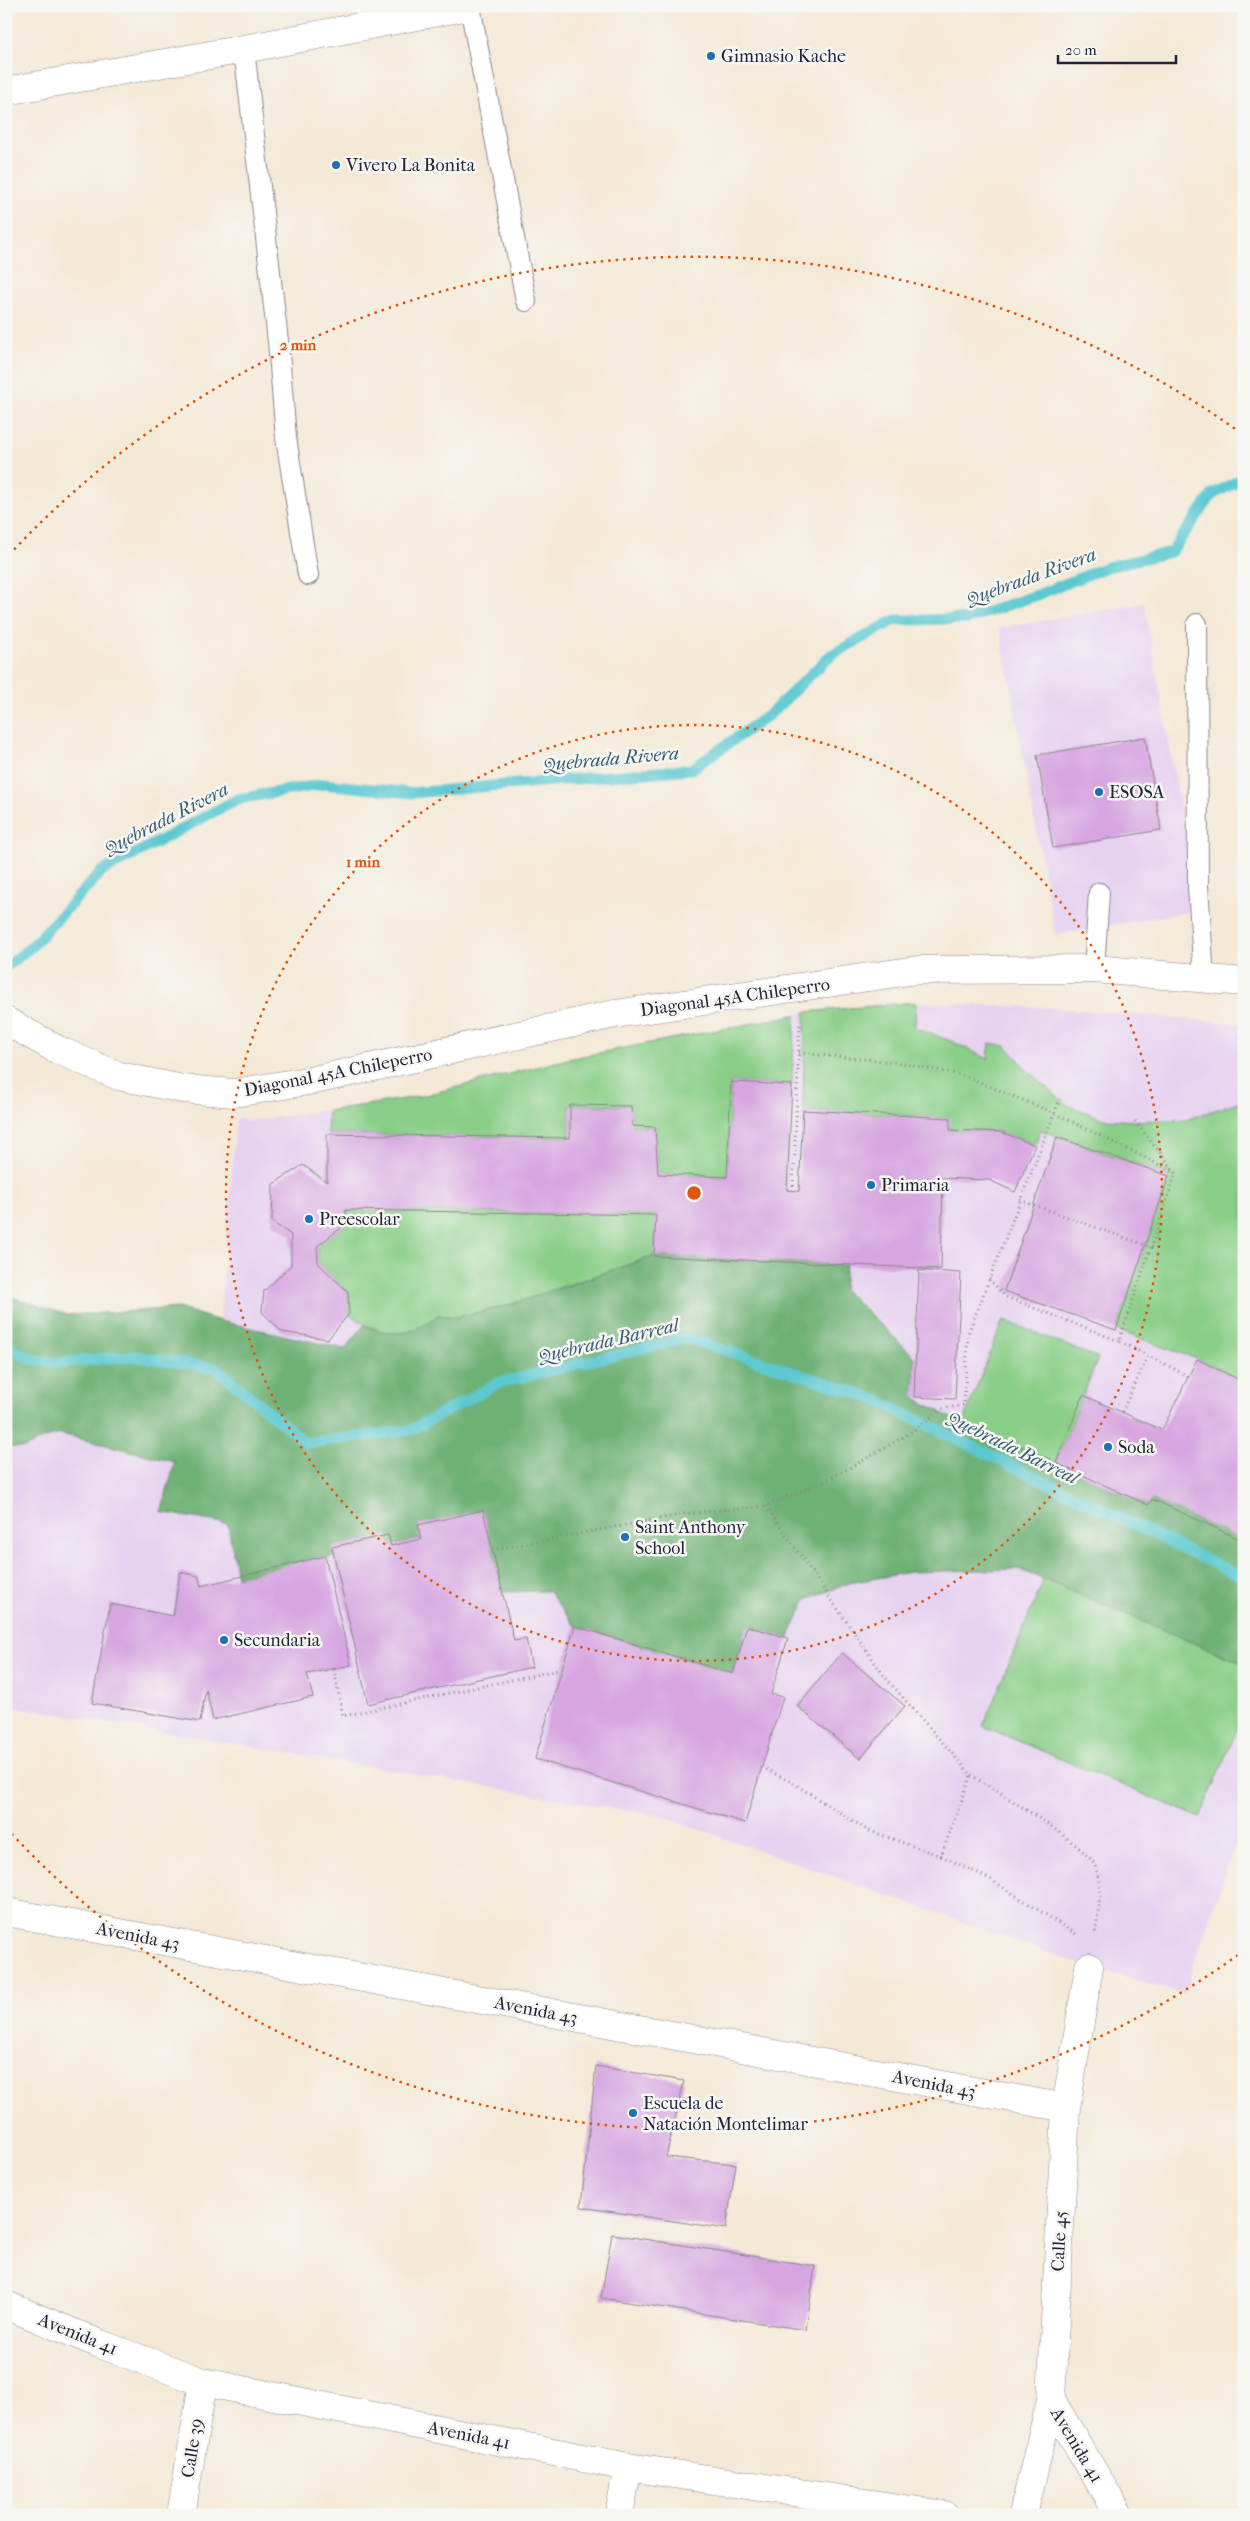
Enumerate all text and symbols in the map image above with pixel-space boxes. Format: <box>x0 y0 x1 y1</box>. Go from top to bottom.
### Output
scale bar <box>1058 32 1175 64</box>
text: 20 m <box>1065 41 1097 59</box>
place label: Gimnasio Kache <box>721 46 846 67</box>
marker: Gimnasio Kache <box>705 50 717 62</box>
place label: Vivero La Bonita <box>345 155 476 176</box>
marker: Vivero La Bonita <box>330 159 342 171</box>
text: 2 min <box>280 336 317 354</box>
water label: Quebrada Rivera <box>963 543 1099 611</box>
water label: Quebrada Rivera <box>541 742 680 776</box>
water label: Quebrada Rivera <box>100 778 232 860</box>
place label: ESOSA <box>1109 782 1165 803</box>
marker: ESOSA <box>1093 786 1105 798</box>
text: 1 min <box>346 853 380 871</box>
street label: Diagonal 45A Chileperro <box>639 974 831 1021</box>
street label: Diagonal 45A Chileperro <box>242 1044 434 1101</box>
place label: Primaria <box>881 1175 950 1196</box>
marker: Primaria <box>865 1179 877 1191</box>
centre of rings <box>685 1184 703 1202</box>
place label: Preescolar <box>319 1209 400 1230</box>
marker: Preescolar <box>303 1213 315 1225</box>
water label: Quebrada Barreal <box>535 1314 683 1368</box>
water label: Quebrada Barreal <box>943 1406 1084 1490</box>
place label: Soda <box>1118 1437 1155 1458</box>
marker: Soda <box>1102 1441 1114 1453</box>
place label: Saint Anthony School <box>635 1517 747 1559</box>
marker: Saint Anthony School <box>619 1531 631 1543</box>
place label: Secundaria <box>234 1630 321 1651</box>
marker: Secundaria <box>218 1634 230 1646</box>
street label: Avenida 43 <box>93 1918 181 1955</box>
street label: Avenida 43 <box>491 1992 579 2029</box>
street label: Avenida 43 <box>889 2066 977 2103</box>
place label: Escuela de Natación Montelimar <box>643 2093 808 2135</box>
marker: Escuela de Natación Montelimar <box>627 2107 639 2119</box>
street label: Calle 45 <box>1047 2210 1072 2272</box>
street label: Avenida 41 <box>34 2309 120 2360</box>
street label: Avenida 41 <box>1046 2403 1107 2486</box>
street label: Calle 39 <box>177 2417 208 2479</box>
street label: Avenida 41 <box>425 2417 512 2454</box>

